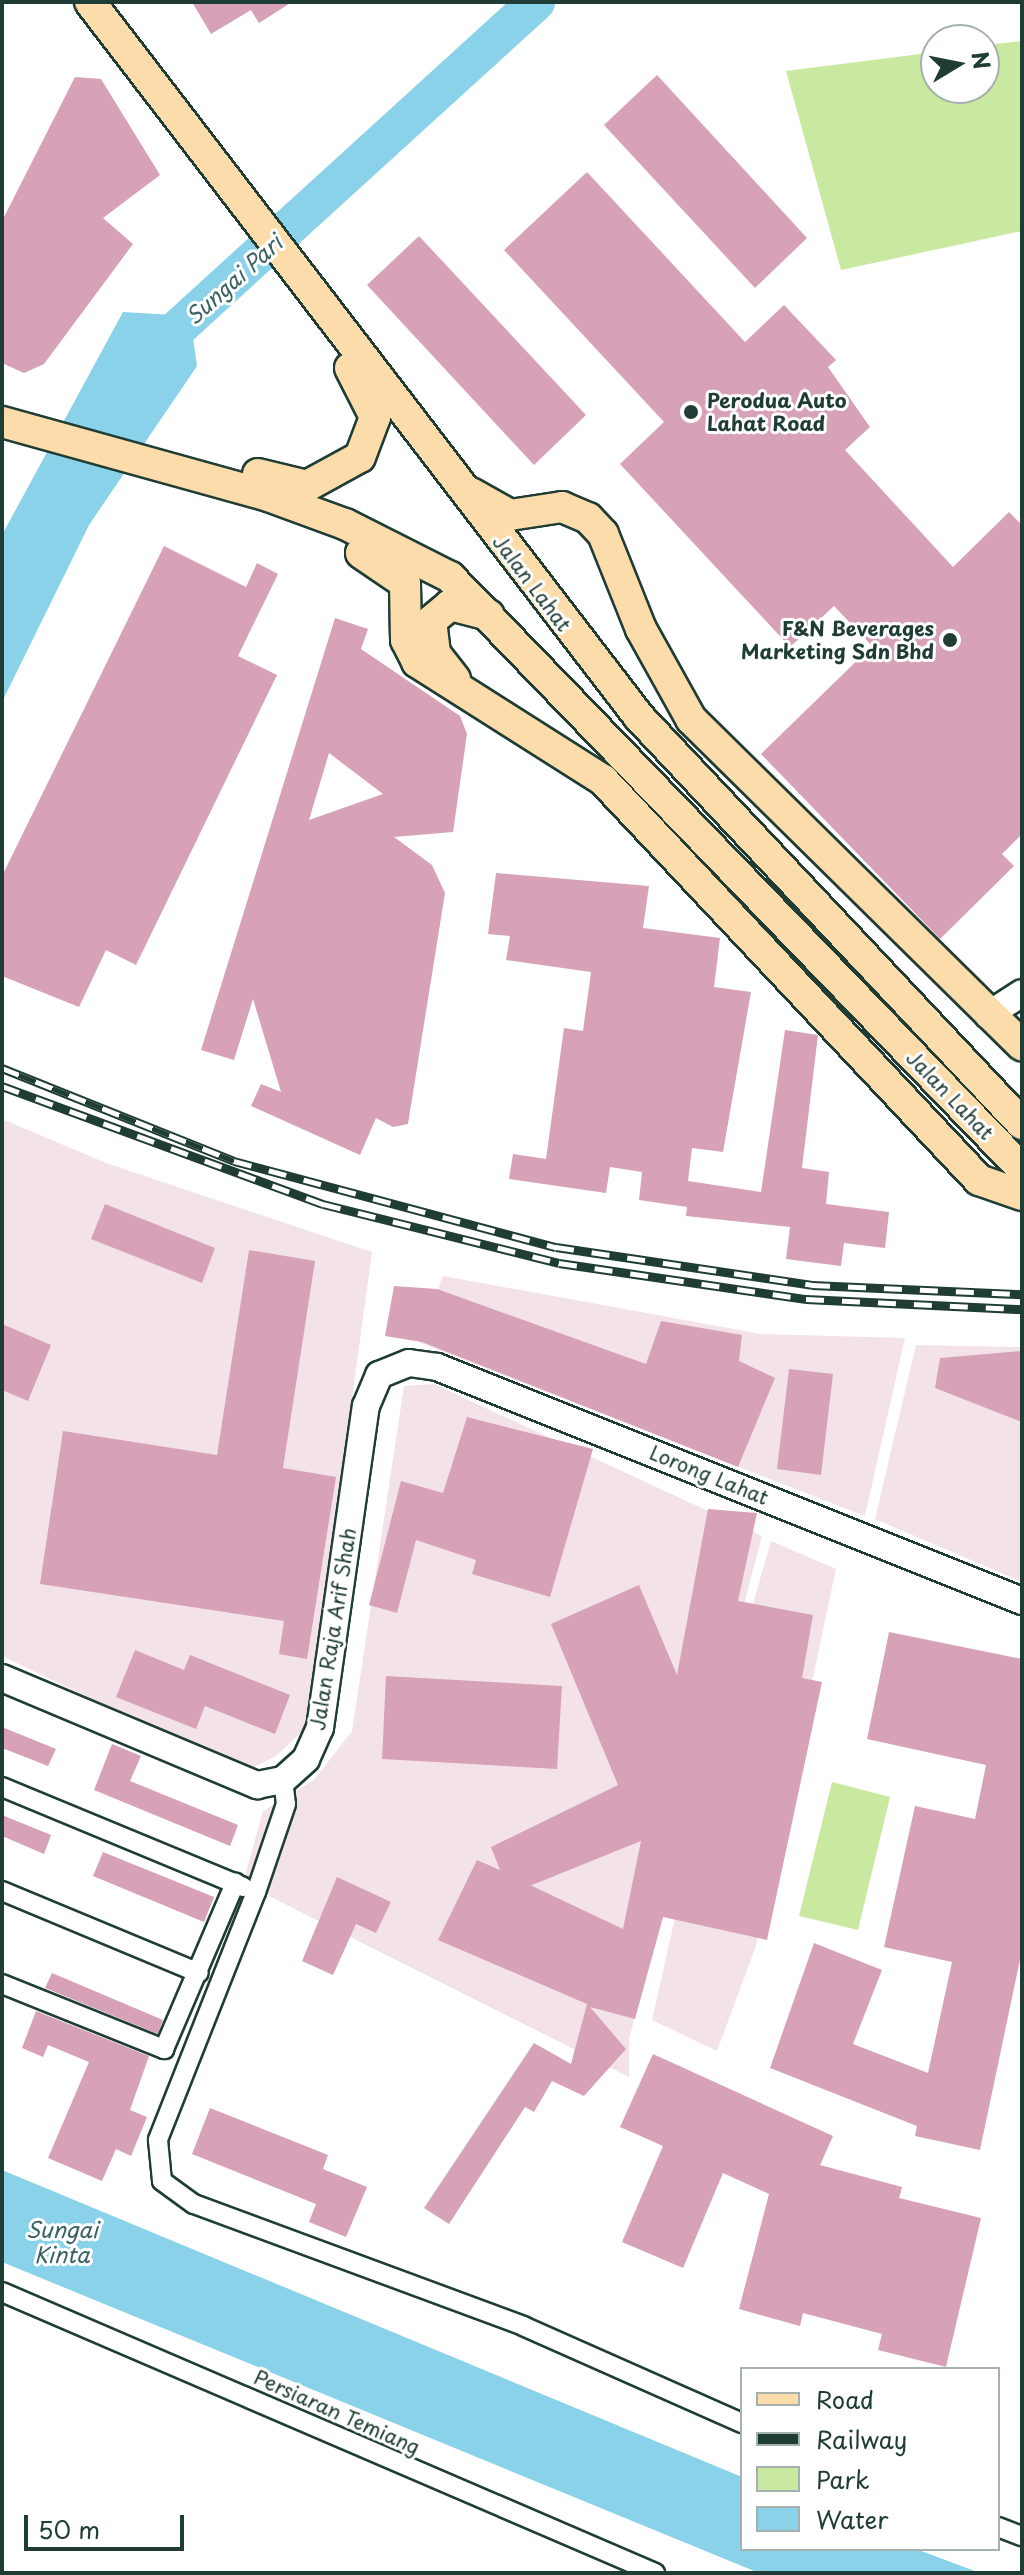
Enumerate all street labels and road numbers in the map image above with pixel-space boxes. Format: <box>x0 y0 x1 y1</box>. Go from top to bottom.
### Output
street label: Jalan Lahat <box>488 530 576 636</box>
street label: Jalan Lahat <box>902 1045 998 1145</box>
street label: Lorong Lahat <box>647 1441 771 1509</box>
street label: Jalan Raja Arif Shah <box>305 1526 361 1732</box>
street label: Persiaran Temiang <box>250 2365 424 2459</box>

